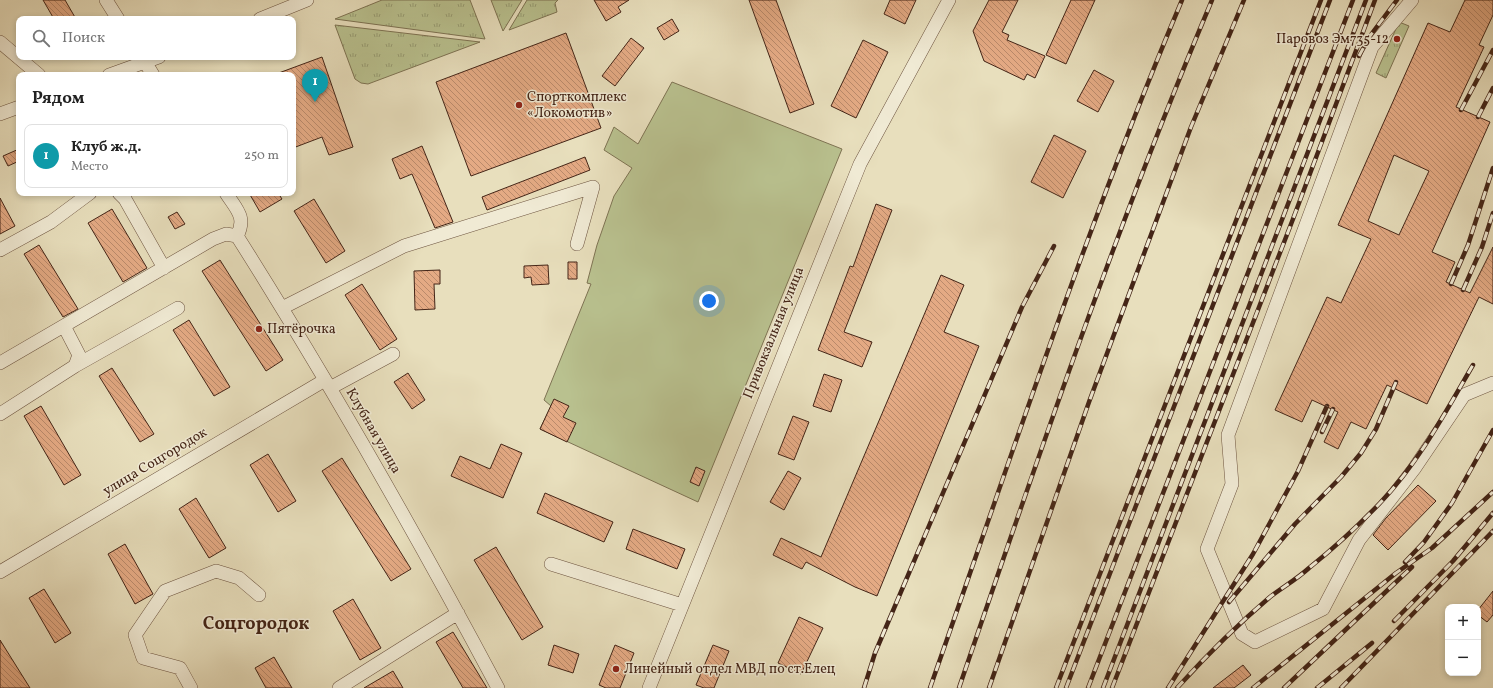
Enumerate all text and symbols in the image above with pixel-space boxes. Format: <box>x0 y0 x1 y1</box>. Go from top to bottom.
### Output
search box <box>16 16 296 60</box>
icon: search <box>30 27 52 49</box>
text: Поиск <box>62 28 105 49</box>
place label: Паровоз Эм735-12 <box>1276 30 1389 49</box>
marker: Паровоз Эм735-12 <box>1392 34 1402 44</box>
pin: 1 <box>302 69 328 102</box>
text: Рядом <box>32 87 85 110</box>
place label: Спорткомплекс «Локомотив» <box>527 88 627 123</box>
marker: Спорткомплекс «Локомотив» <box>514 100 524 110</box>
text: Клуб ж.д. <box>71 137 142 158</box>
text: 1 <box>43 147 49 165</box>
text: 250 m <box>244 147 279 165</box>
text: Место <box>71 158 108 176</box>
street label: Привокзальная улица <box>739 264 809 402</box>
your location <box>699 291 719 311</box>
place label: Пятёрочка <box>267 320 336 339</box>
marker: Пятёрочка <box>254 324 264 334</box>
street label: Клубная улица <box>341 385 405 477</box>
street label: улица Соцгородок <box>99 423 211 501</box>
map controls <box>1445 604 1481 676</box>
button: + <box>1445 604 1481 640</box>
district label: Соцгородок <box>203 612 309 637</box>
button: − <box>1445 640 1481 676</box>
place label: Линейный отдел МВД по ст.Елец <box>624 660 836 679</box>
marker: Линейный отдел МВД по ст.Елец <box>611 664 621 674</box>

